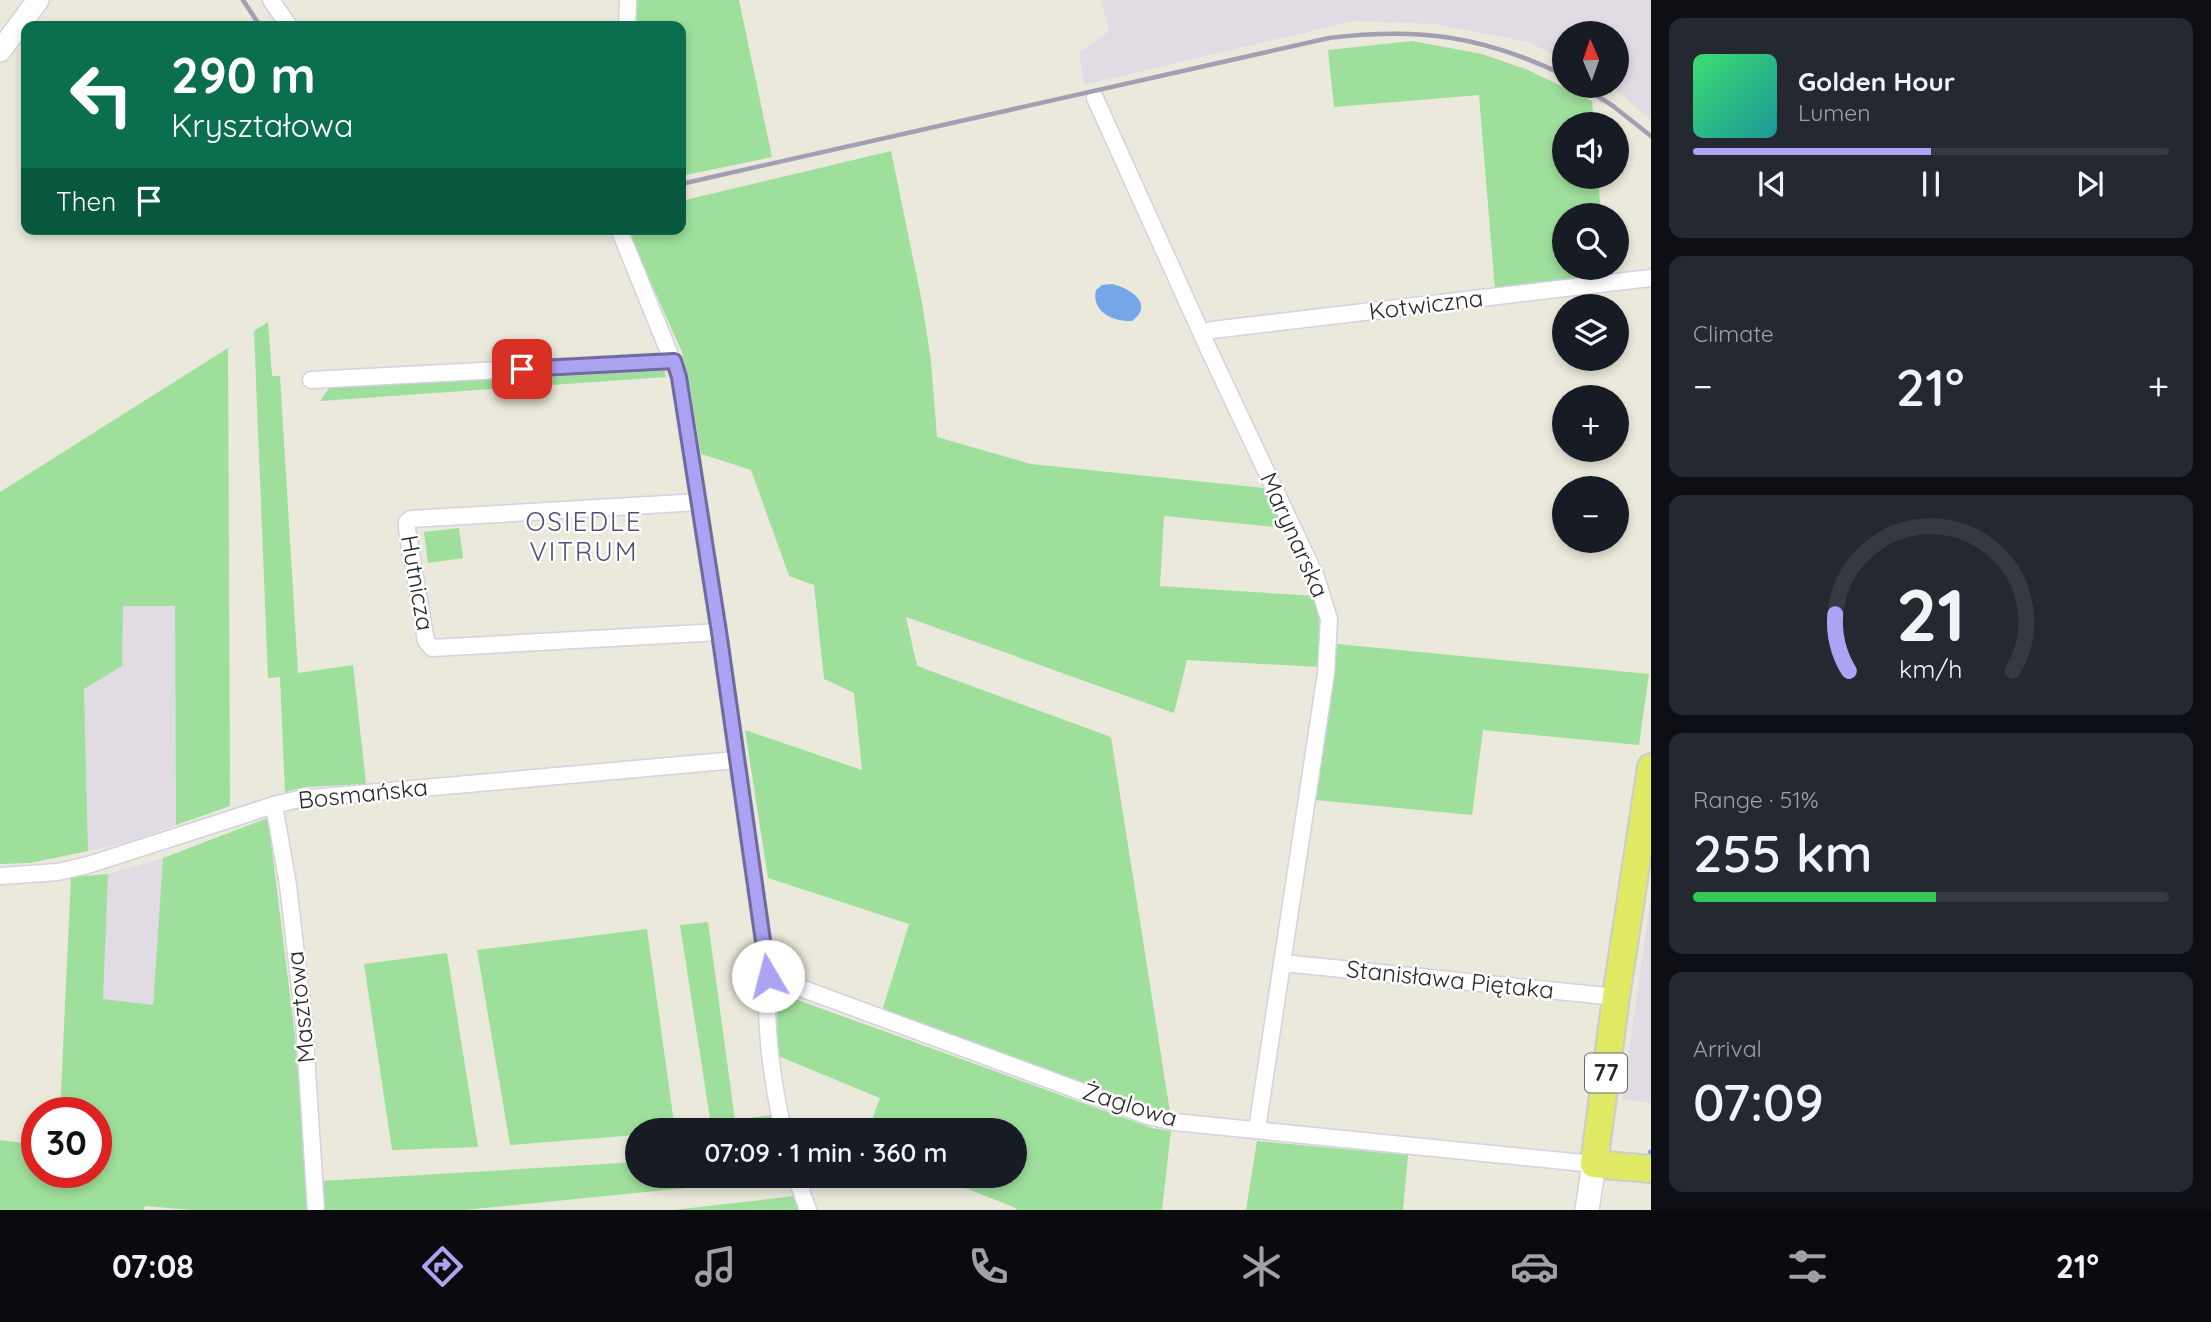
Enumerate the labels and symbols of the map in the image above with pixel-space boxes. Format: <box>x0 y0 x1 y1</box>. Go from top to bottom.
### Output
north arrow <box>1552 21 1629 98</box>
street label: Kotwiczna <box>1367 282 1485 326</box>
pin <box>492 339 552 399</box>
street label: Marynarska <box>1254 468 1336 602</box>
district label: OSIEDLE VITRUM <box>525 505 643 568</box>
street label: Hutnicza <box>395 533 441 633</box>
street label: Bosmańska <box>297 771 429 815</box>
position arrow <box>731 939 805 1013</box>
street label: Masztowa <box>279 950 321 1065</box>
street label: Stanisława Piętaka <box>1345 953 1555 1005</box>
road number: 77 <box>1585 1054 1627 1092</box>
street label: Żaglowa <box>1079 1075 1181 1133</box>
speed limit sign: 30 <box>21 1097 112 1188</box>

